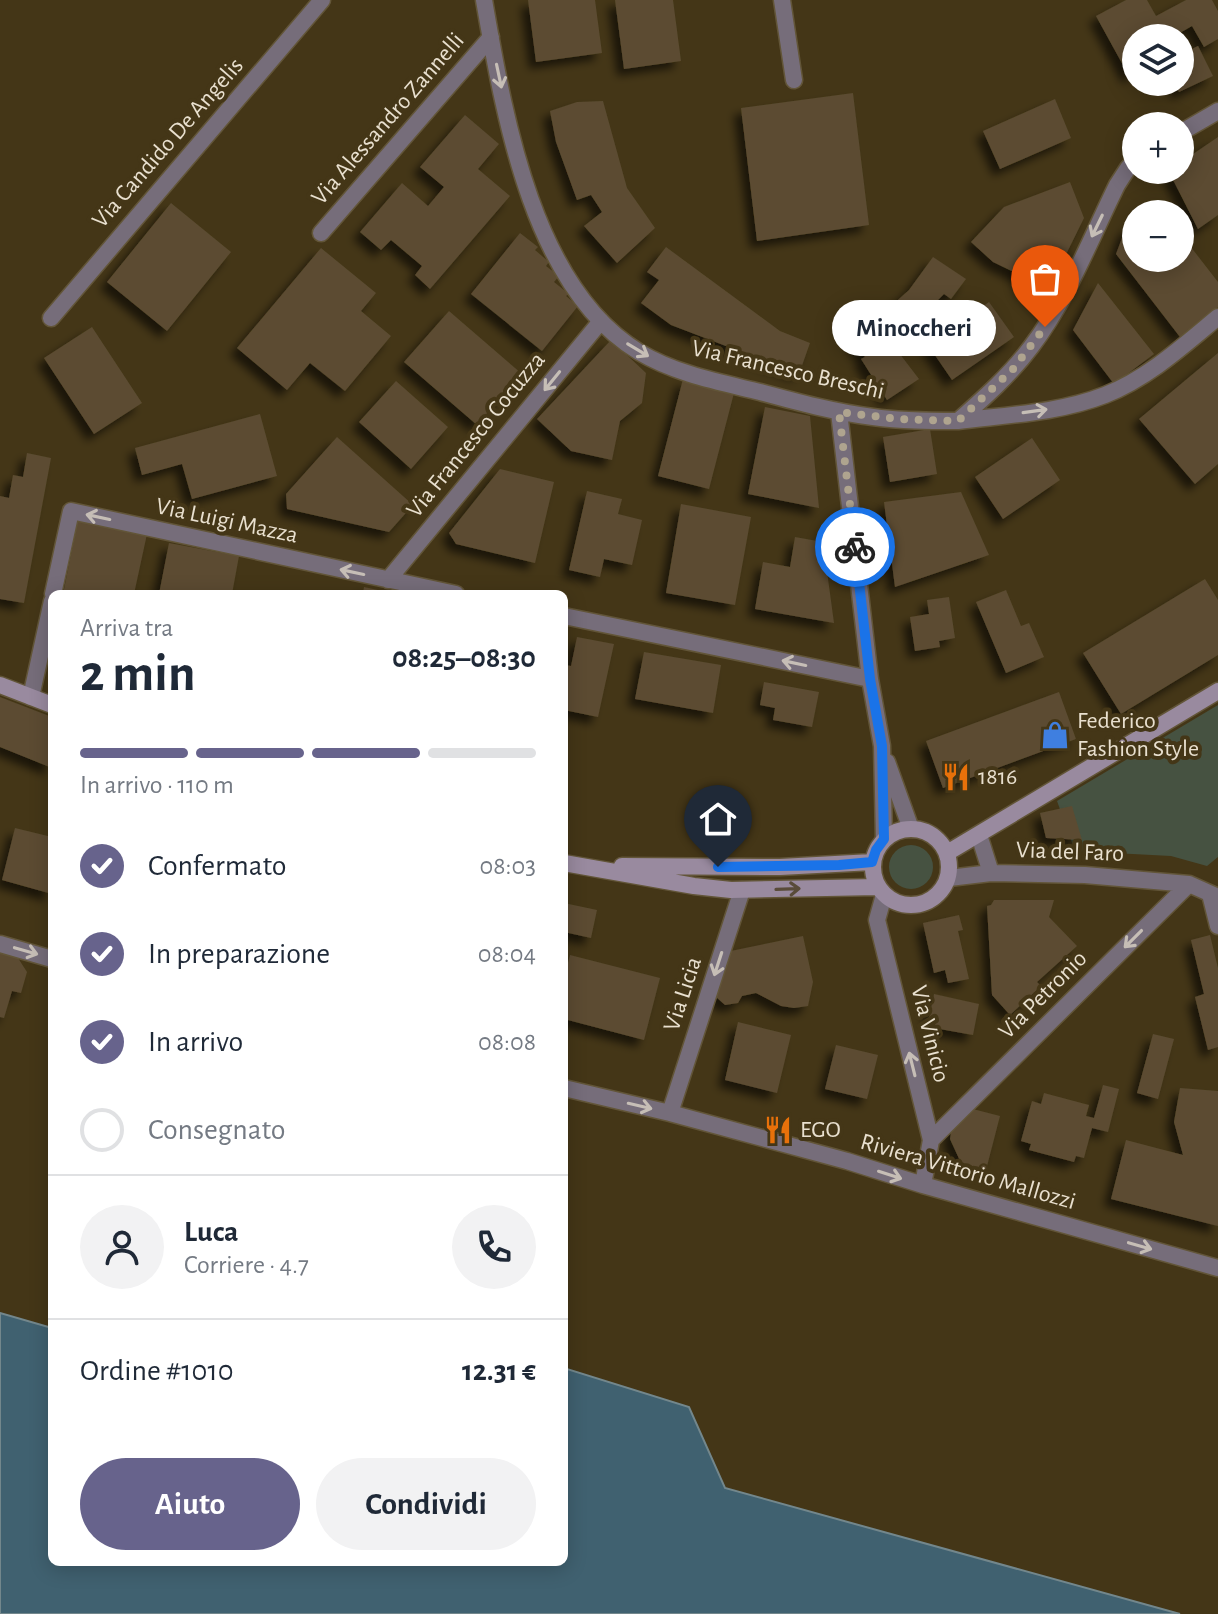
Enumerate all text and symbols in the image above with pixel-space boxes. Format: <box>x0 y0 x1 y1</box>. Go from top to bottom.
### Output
map controls <box>1122 24 1194 272</box>
button: layers <box>1122 24 1194 96</box>
street label: Via Alessandro Zannelli <box>307 29 469 209</box>
street label: Via Candido De Angelis <box>88 53 248 233</box>
one-way arrow <box>492 63 507 89</box>
button: + <box>1122 112 1194 184</box>
button: − <box>1122 200 1194 272</box>
one-way arrow <box>1089 214 1104 238</box>
pin <box>1011 245 1079 327</box>
icon: bag <box>1023 257 1067 301</box>
callout: Minoccheri <box>833 299 997 355</box>
text: Minoccheri <box>856 315 972 341</box>
street label: Via Francesco Breschi <box>689 336 887 404</box>
one-way arrow <box>626 343 649 359</box>
street label: Via Francesco Cocuzza <box>402 348 550 522</box>
one-way arrow <box>543 370 560 391</box>
one-way arrow <box>1022 403 1047 418</box>
street label: Via Luigi Mazza <box>154 494 300 548</box>
courier <box>815 507 895 587</box>
one-way arrow <box>86 509 112 524</box>
icon: bike <box>833 525 877 569</box>
one-way arrow <box>340 564 366 579</box>
text: Arriva tra <box>80 615 173 641</box>
text: 08:25–08:30 <box>392 643 536 673</box>
text: 2 min <box>80 648 195 700</box>
one-way arrow <box>781 655 807 670</box>
place label: Federico Fashion Style <box>1077 709 1199 761</box>
shop icon: Federico Fashion Style <box>1040 720 1070 750</box>
restaurant icon: 1816 <box>941 762 971 792</box>
place label: 1816 <box>978 765 1017 789</box>
text: In arrivo · 110 m <box>80 772 234 798</box>
pin <box>684 785 752 867</box>
icon: home <box>696 797 740 841</box>
street label: Via del Faro <box>1016 838 1124 866</box>
icon: check <box>80 844 124 888</box>
text: Confermato <box>148 851 286 881</box>
text: 08:03 <box>480 853 536 879</box>
one-way arrow <box>774 881 801 896</box>
one-way arrow <box>1124 929 1143 949</box>
icon: check <box>80 932 124 976</box>
text: In preparazione <box>148 939 330 969</box>
text: 08:04 <box>478 941 536 967</box>
one-way arrow <box>13 945 38 959</box>
street label: Via Petronio <box>994 946 1092 1044</box>
one-way arrow <box>710 952 725 977</box>
street label: Via Licia <box>660 954 706 1034</box>
street label: Via Vinicio <box>906 983 954 1085</box>
icon: check <box>80 1020 124 1064</box>
text: In arrivo <box>148 1027 243 1057</box>
text: 08:08 <box>478 1029 536 1055</box>
one-way arrow <box>904 1051 919 1077</box>
one-way arrow <box>627 1099 652 1114</box>
text: Consegnato <box>148 1115 285 1145</box>
restaurant icon: EGO <box>763 1115 793 1145</box>
place label: EGO <box>800 1118 841 1142</box>
street label: Riviera Vittorio Mallozzi <box>858 1130 1078 1214</box>
one-way arrow <box>877 1168 903 1183</box>
button: person <box>80 1205 164 1289</box>
button: phone <box>452 1205 536 1289</box>
text: Luca <box>184 1217 238 1247</box>
one-way arrow <box>1127 1240 1153 1255</box>
text: Corriere · 4.7 <box>184 1252 309 1278</box>
text: Ordine #1010 <box>80 1356 234 1386</box>
text: 12.31 € <box>462 1356 536 1386</box>
button: Aiuto <box>80 1458 300 1550</box>
button: Condividi <box>316 1458 536 1550</box>

